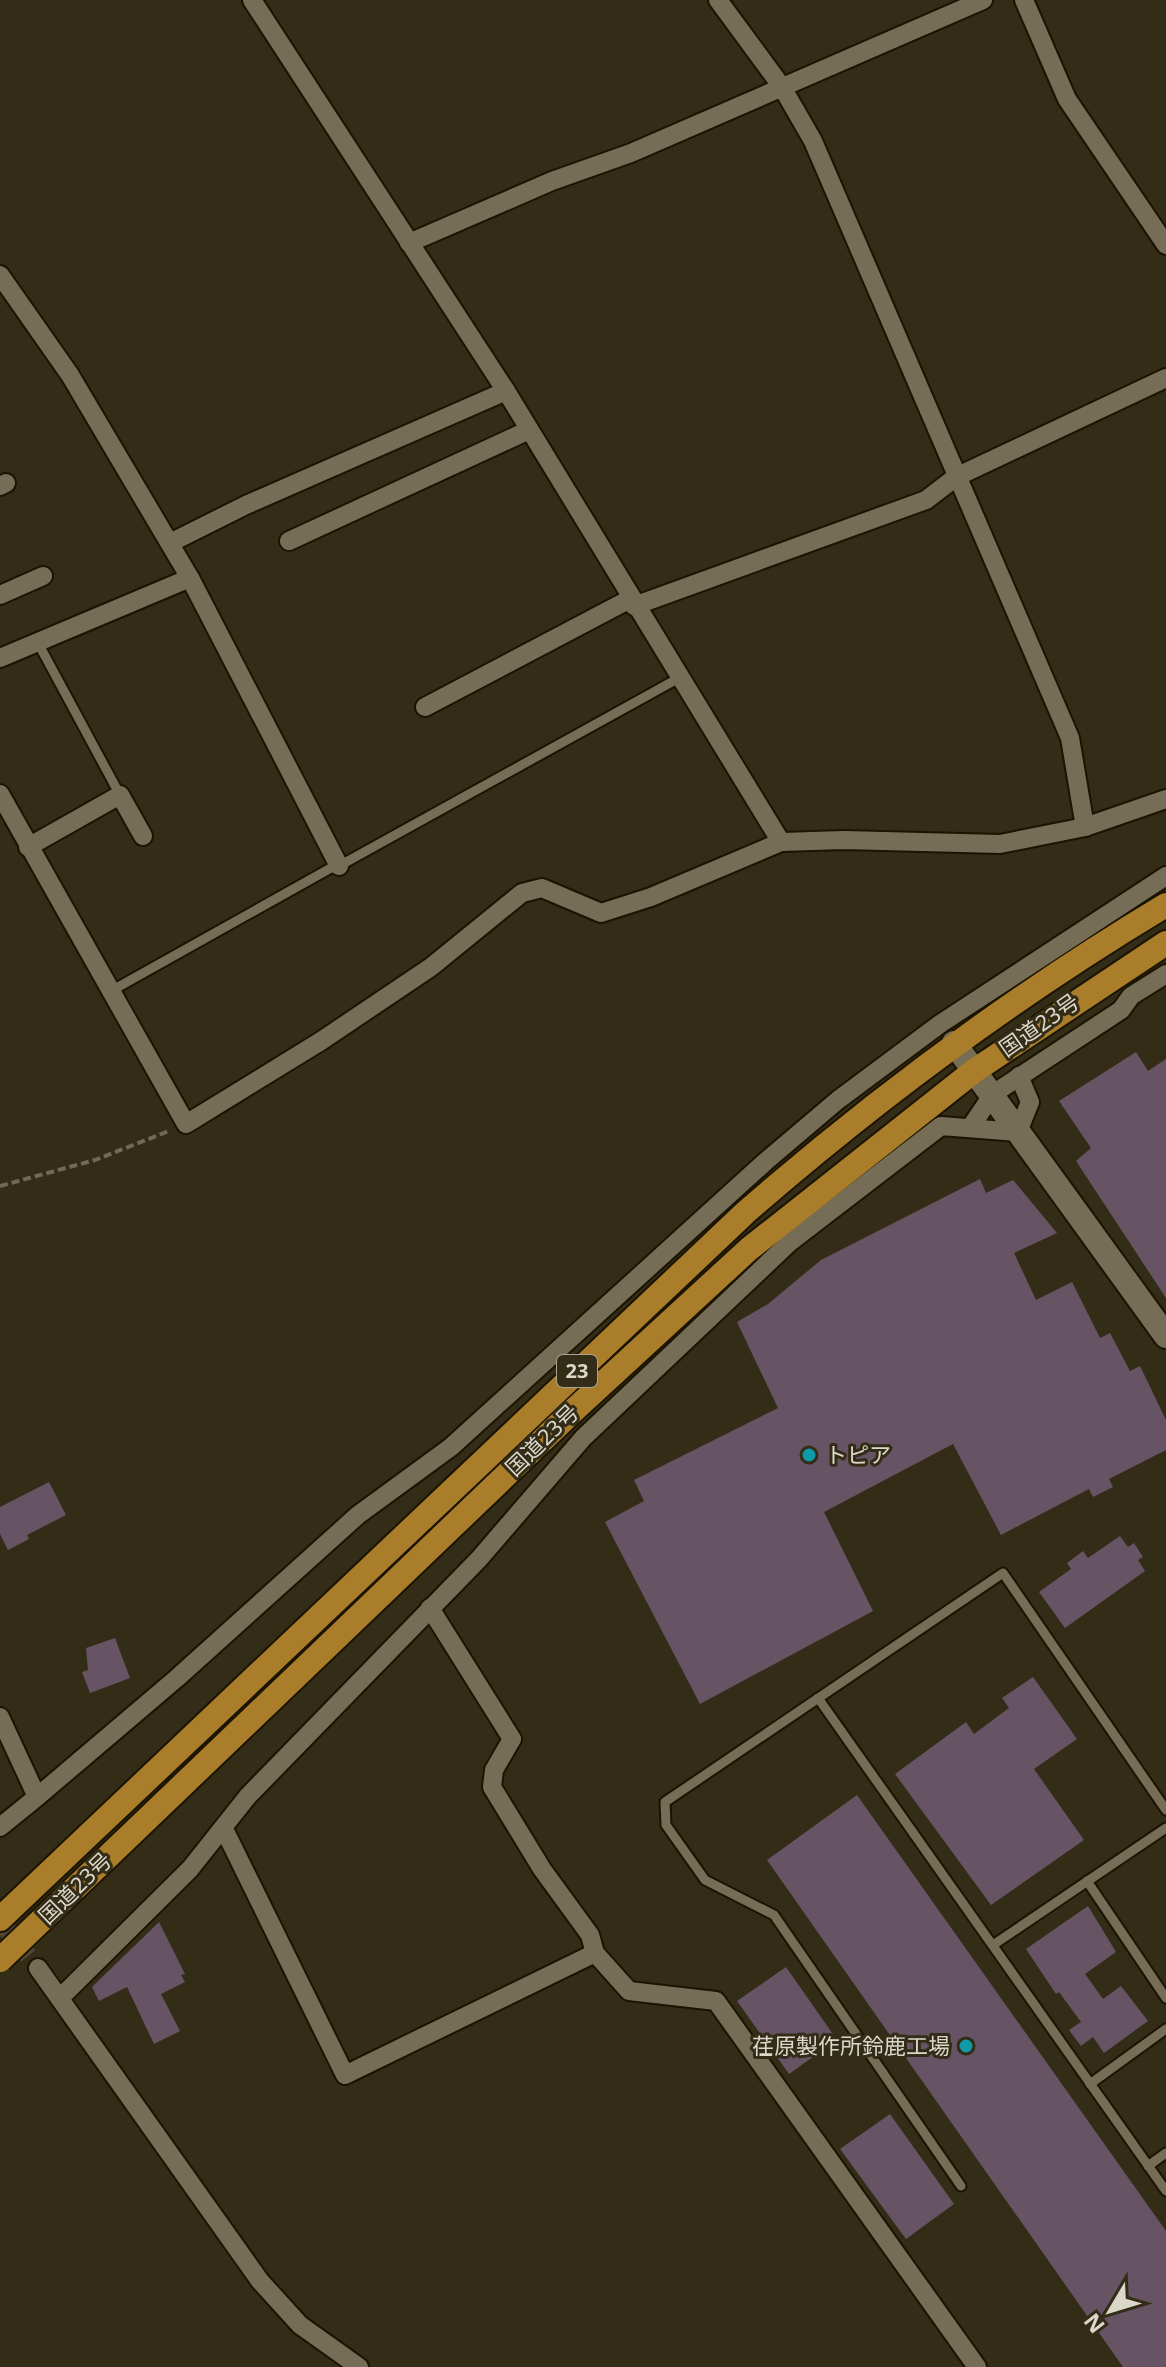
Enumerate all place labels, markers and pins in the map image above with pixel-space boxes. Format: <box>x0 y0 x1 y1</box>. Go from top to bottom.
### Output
place label: トピア <box>825 1439 891 1469</box>
marker: トピア <box>800 1446 818 1464</box>
place label: 荏原製作所鈴鹿工場 <box>752 2030 950 2060</box>
marker: 荏原製作所鈴鹿工場 <box>957 2037 975 2055</box>

